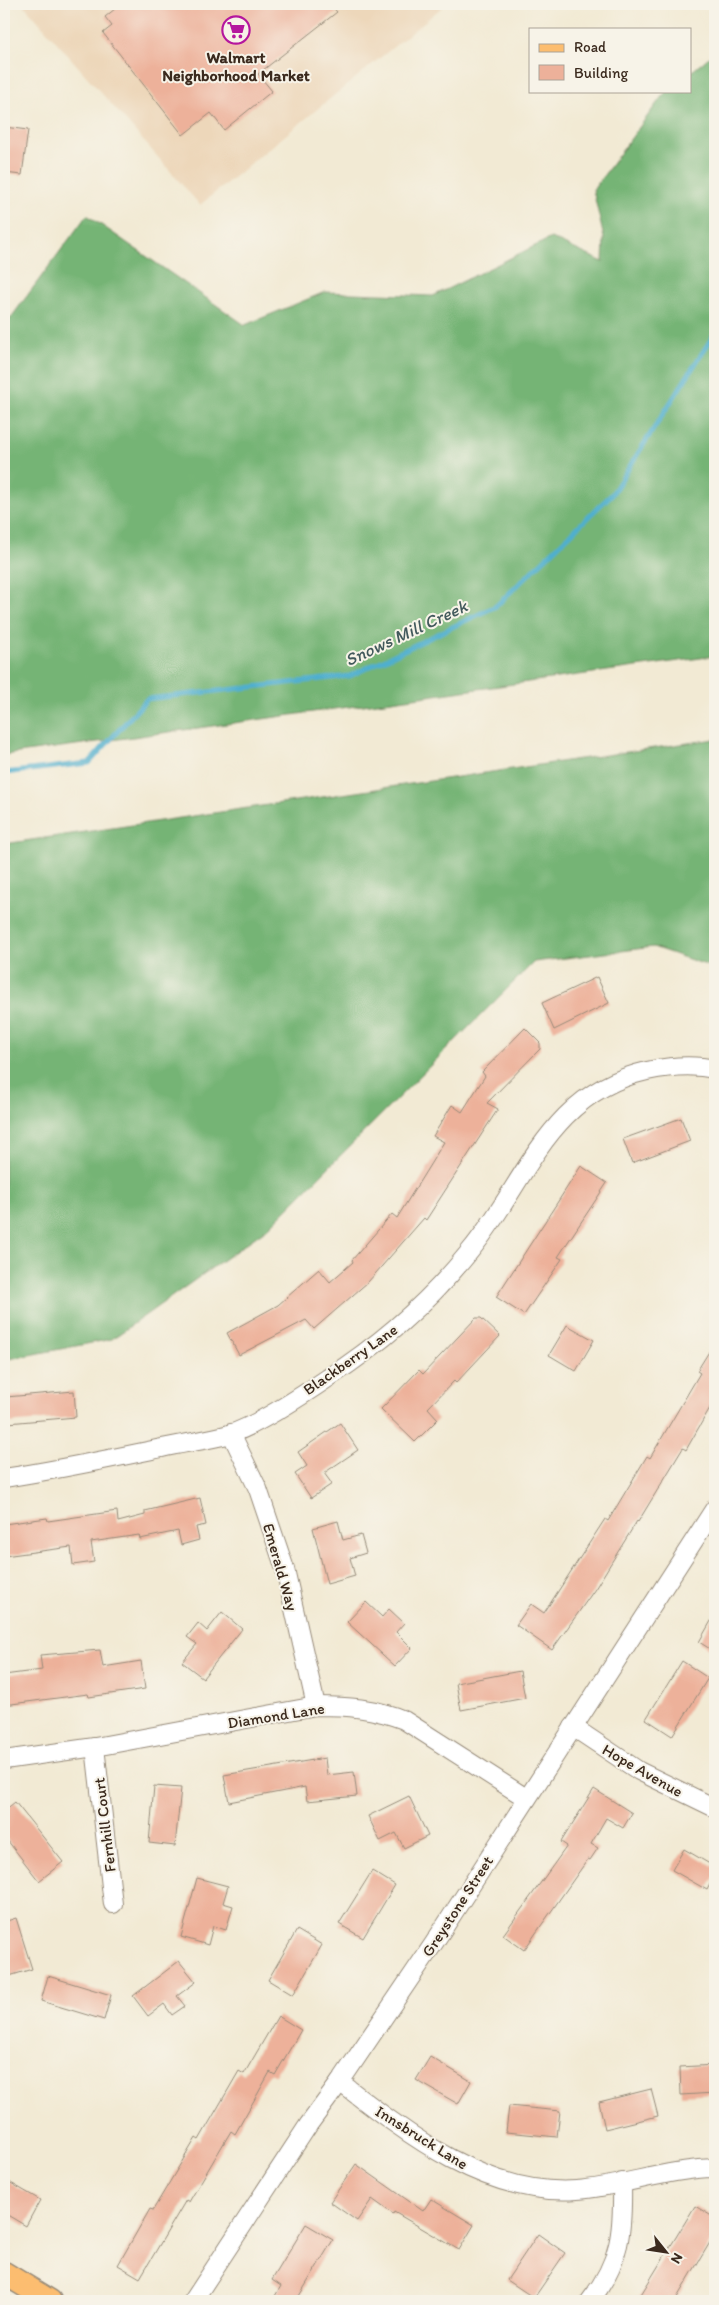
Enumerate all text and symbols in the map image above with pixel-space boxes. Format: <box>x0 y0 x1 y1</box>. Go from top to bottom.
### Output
supermarket icon: Walmart Neighborhood Market <box>221 15 251 45</box>
legend <box>529 28 692 92</box>
text: Road <box>574 38 607 56</box>
place label: Walmart Neighborhood Market <box>162 48 310 86</box>
text: Building <box>574 64 628 82</box>
water label: Snows Mill Creek <box>341 594 472 671</box>
street label: Blackberry Lane <box>299 1320 401 1399</box>
street label: Emerald Way <box>259 1521 302 1614</box>
street label: Diamond Lane <box>226 1698 326 1733</box>
street label: Hope Avenue <box>599 1740 686 1801</box>
street label: Fernhill Court <box>89 1777 120 1873</box>
street label: Greystone Street <box>418 1852 497 1960</box>
street label: Innsbruck Lane <box>372 2101 472 2174</box>
north arrow <box>642 2228 692 2278</box>
text: N <box>667 2250 687 2267</box>

